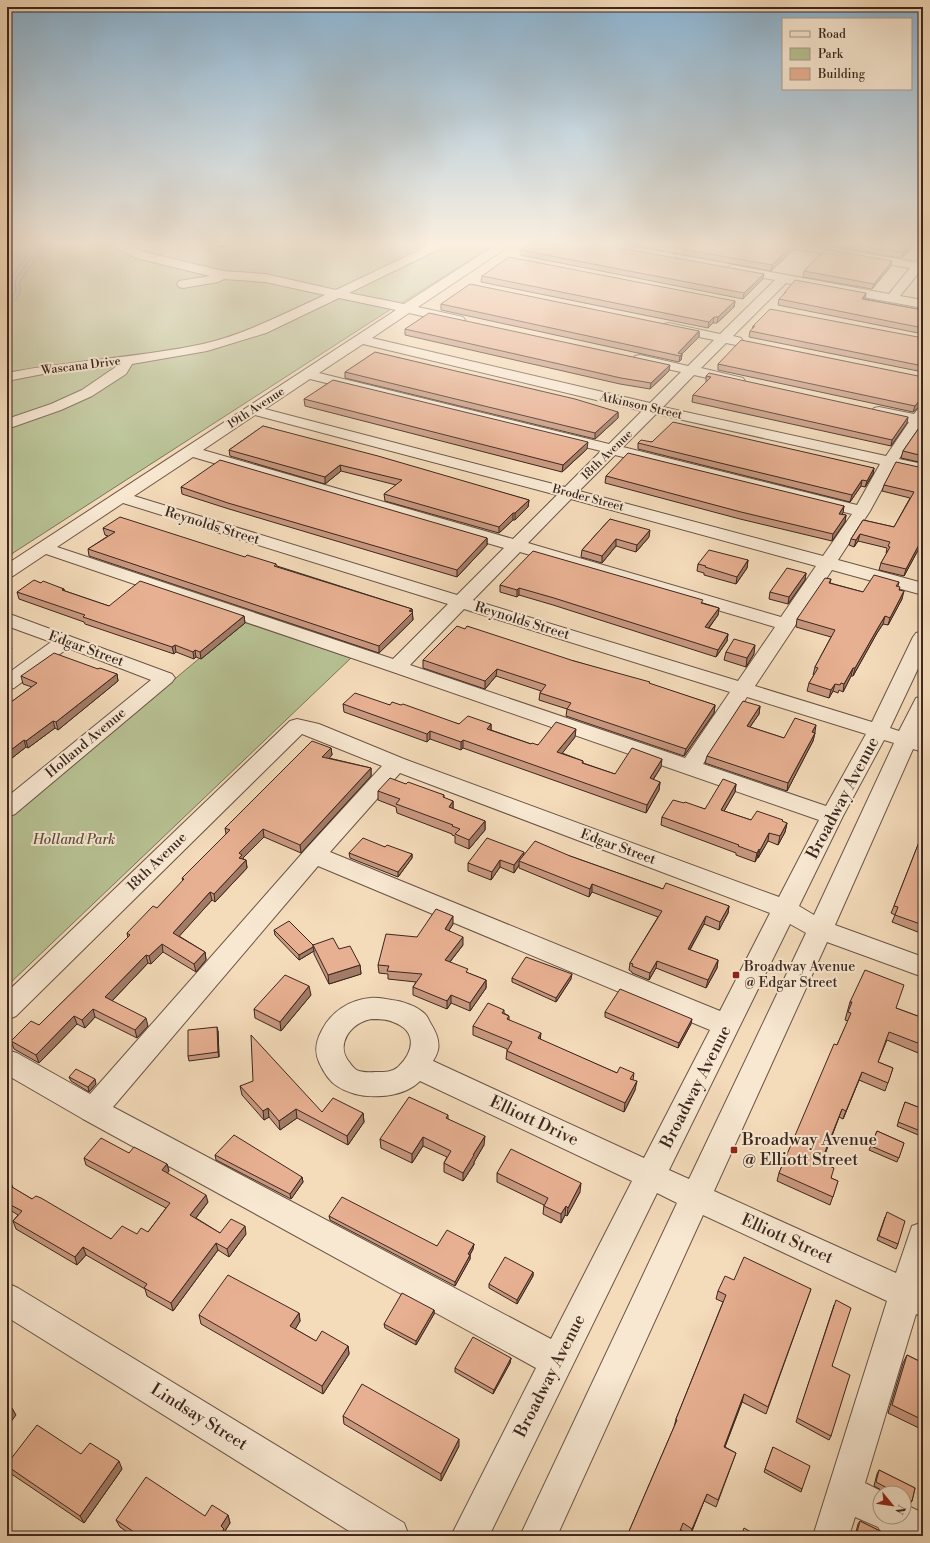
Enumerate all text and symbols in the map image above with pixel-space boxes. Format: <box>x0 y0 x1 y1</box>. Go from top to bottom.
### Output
legend <box>782 18 912 90</box>
text: Road <box>818 27 846 42</box>
text: Park <box>818 47 844 62</box>
text: Building <box>817 67 866 82</box>
street label: Wascana Drive <box>39 354 122 378</box>
street label: 19th Avenue <box>224 384 288 432</box>
street label: Atkinson Street <box>597 389 684 423</box>
street label: 18th Avenue <box>578 427 636 483</box>
street label: Broder Street <box>550 481 626 515</box>
street label: Reynolds Street <box>162 503 262 549</box>
street label: Reynolds Street <box>472 598 572 644</box>
street label: Edgar Street <box>46 627 126 671</box>
street label: Holland Avenue <box>42 704 130 782</box>
street label: Broadway Avenue <box>801 733 884 864</box>
street label: Edgar Street <box>578 825 658 869</box>
street label: 18th Avenue <box>123 829 191 895</box>
park label: Holland Park <box>32 831 115 849</box>
place label: Broadway Avenue @ Edgar Street <box>743 958 855 992</box>
marker: Broadway Avenue @ Edgar Street <box>731 970 741 980</box>
street label: Broadway Avenue <box>655 1022 736 1153</box>
street label: Elliott Drive <box>486 1091 582 1151</box>
place label: Broadway Avenue @ Elliott Street <box>741 1129 877 1171</box>
marker: Broadway Avenue @ Elliott Street <box>729 1145 739 1155</box>
street label: Elliott Street <box>738 1209 836 1269</box>
street label: Broadway Avenue <box>509 1311 590 1442</box>
street label: Lindsay Street <box>146 1378 252 1456</box>
north arrow <box>872 1485 912 1525</box>
text: N <box>891 1502 908 1517</box>

